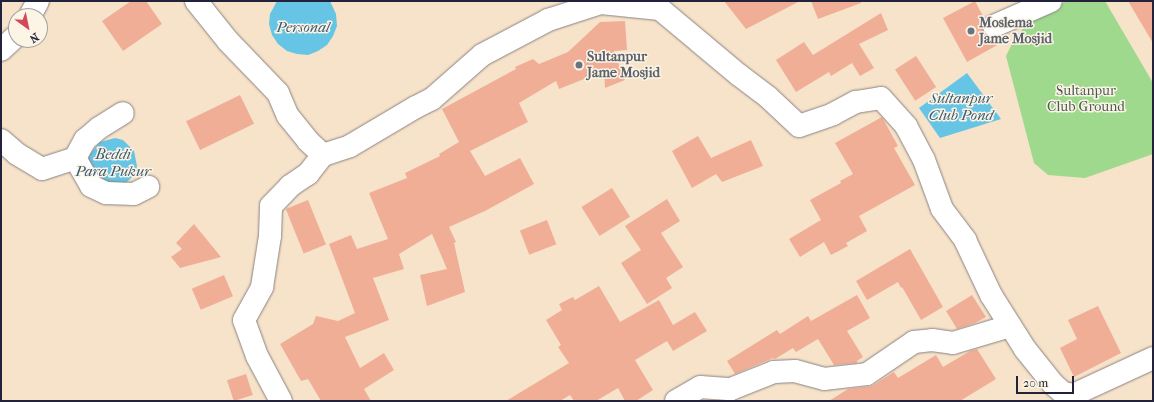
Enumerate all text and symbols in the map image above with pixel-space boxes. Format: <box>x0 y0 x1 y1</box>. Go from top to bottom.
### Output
north arrow <box>8 8 48 48</box>
place label: Moslema Jame Mosjid <box>979 15 1052 48</box>
water label: Personal <box>276 19 330 37</box>
marker: Moslema Jame Mosjid <box>966 26 976 36</box>
text: N <box>27 30 41 45</box>
place label: Sultanpur Jame Mosjid <box>587 49 660 82</box>
marker: Sultanpur Jame Mosjid <box>574 60 584 70</box>
park label: Sultanpur Club Ground <box>1047 83 1125 116</box>
water label: Sultanpur Club Pond <box>929 89 993 124</box>
water label: Beddi Para Pukur <box>75 145 151 180</box>
scale bar <box>1018 368 1076 394</box>
text: 20 m <box>1023 376 1048 390</box>

